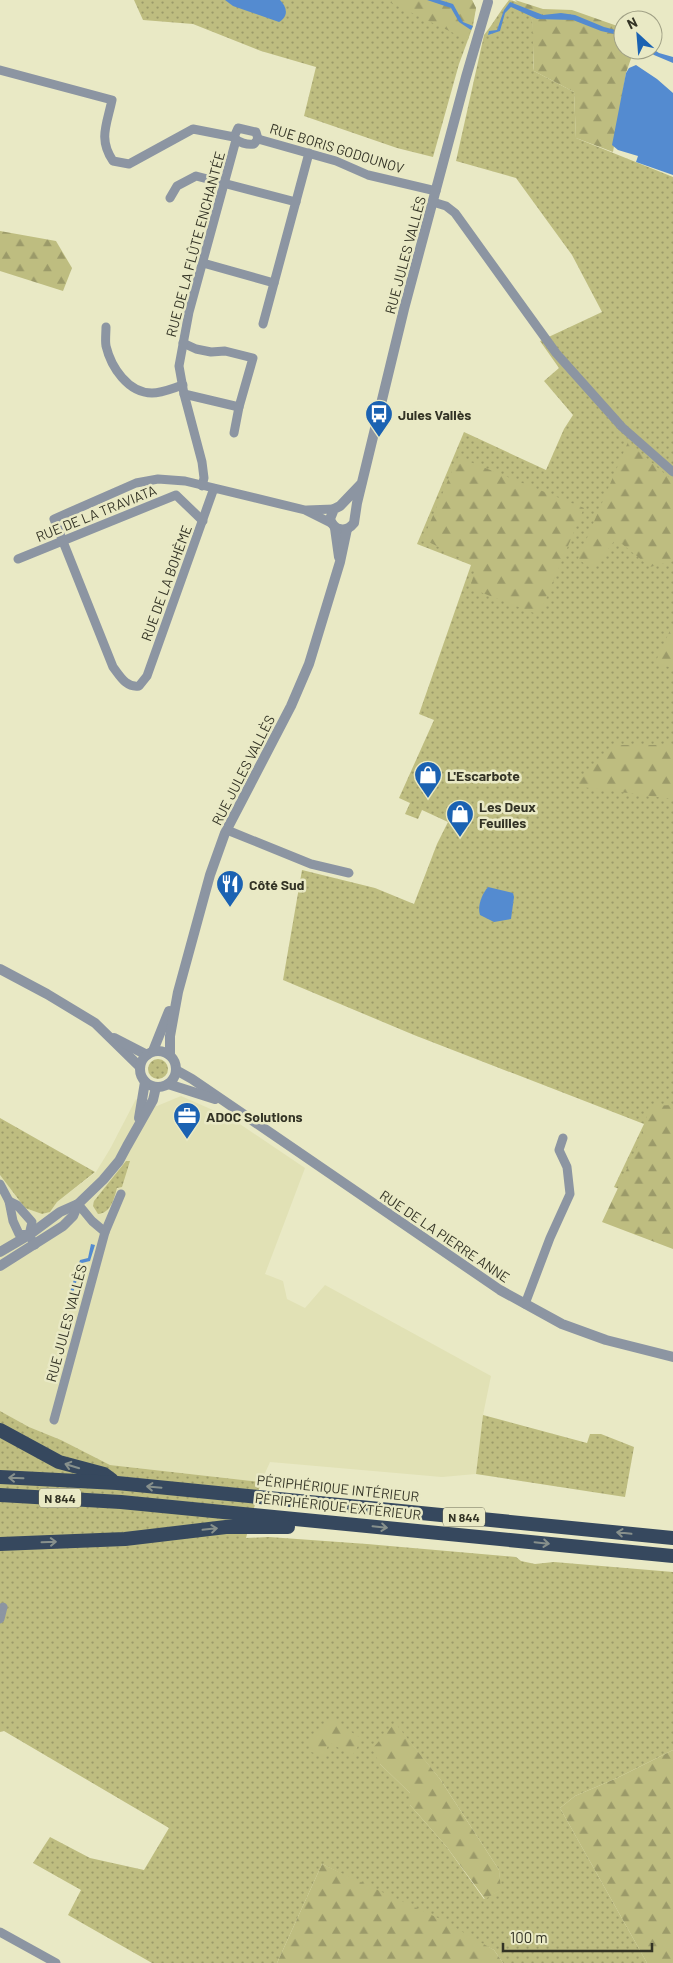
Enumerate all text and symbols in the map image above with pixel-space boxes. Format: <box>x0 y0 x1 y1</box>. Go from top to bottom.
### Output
north arrow <box>613 10 663 60</box>
text: N <box>624 13 640 33</box>
street label: RUE BORIS GODOUNOV <box>268 119 406 177</box>
street label: RUE DE LA FLÛTE ENCHANTÉE <box>162 149 228 339</box>
street label: RUE JULES VALLÈS <box>381 194 429 316</box>
bus stop icon: Jules Vallès <box>364 399 394 438</box>
place label: Jules Vallès <box>398 406 471 423</box>
street label: RUE DE LA TRAVIATA <box>33 481 159 545</box>
street label: RUE DE LA BOHÈME <box>137 523 195 643</box>
street label: RUE JULES VALLÈS <box>208 712 278 828</box>
shop icon: L'Escarbote <box>413 760 443 799</box>
place label: L'Escarbote <box>447 767 520 784</box>
place label: Les Deux Feuilles <box>479 798 536 831</box>
shop icon: Les Deux Feuilles <box>445 799 475 838</box>
restaurant icon: Côté Sud <box>215 869 245 908</box>
place label: Côté Sud <box>249 876 305 893</box>
office icon: ADOC Solutions <box>172 1101 202 1140</box>
place label: ADOC Solutions <box>206 1108 303 1125</box>
street label: RUE DE LA PIERRE ANNE <box>377 1186 513 1286</box>
street label: RUE JULES VALLÈS <box>42 1262 90 1384</box>
one-way arrow <box>64 1461 80 1471</box>
street label: PÉRIPHÉRIQUE INTÉRIEUR <box>256 1471 420 1505</box>
one-way arrow <box>8 1473 24 1482</box>
one-way arrow <box>146 1482 162 1491</box>
road number: N 844 <box>39 1489 81 1508</box>
street label: PÉRIPHÉRIQUE EXTÉRIEUR <box>254 1489 422 1523</box>
road number: N 844 <box>443 1508 485 1526</box>
one-way arrow <box>372 1522 388 1532</box>
one-way arrow <box>202 1524 218 1534</box>
one-way arrow <box>617 1528 633 1538</box>
one-way arrow <box>40 1538 56 1547</box>
one-way arrow <box>534 1538 550 1548</box>
scale bar <box>503 1920 652 1952</box>
text: 100 m <box>510 1928 548 1946</box>

